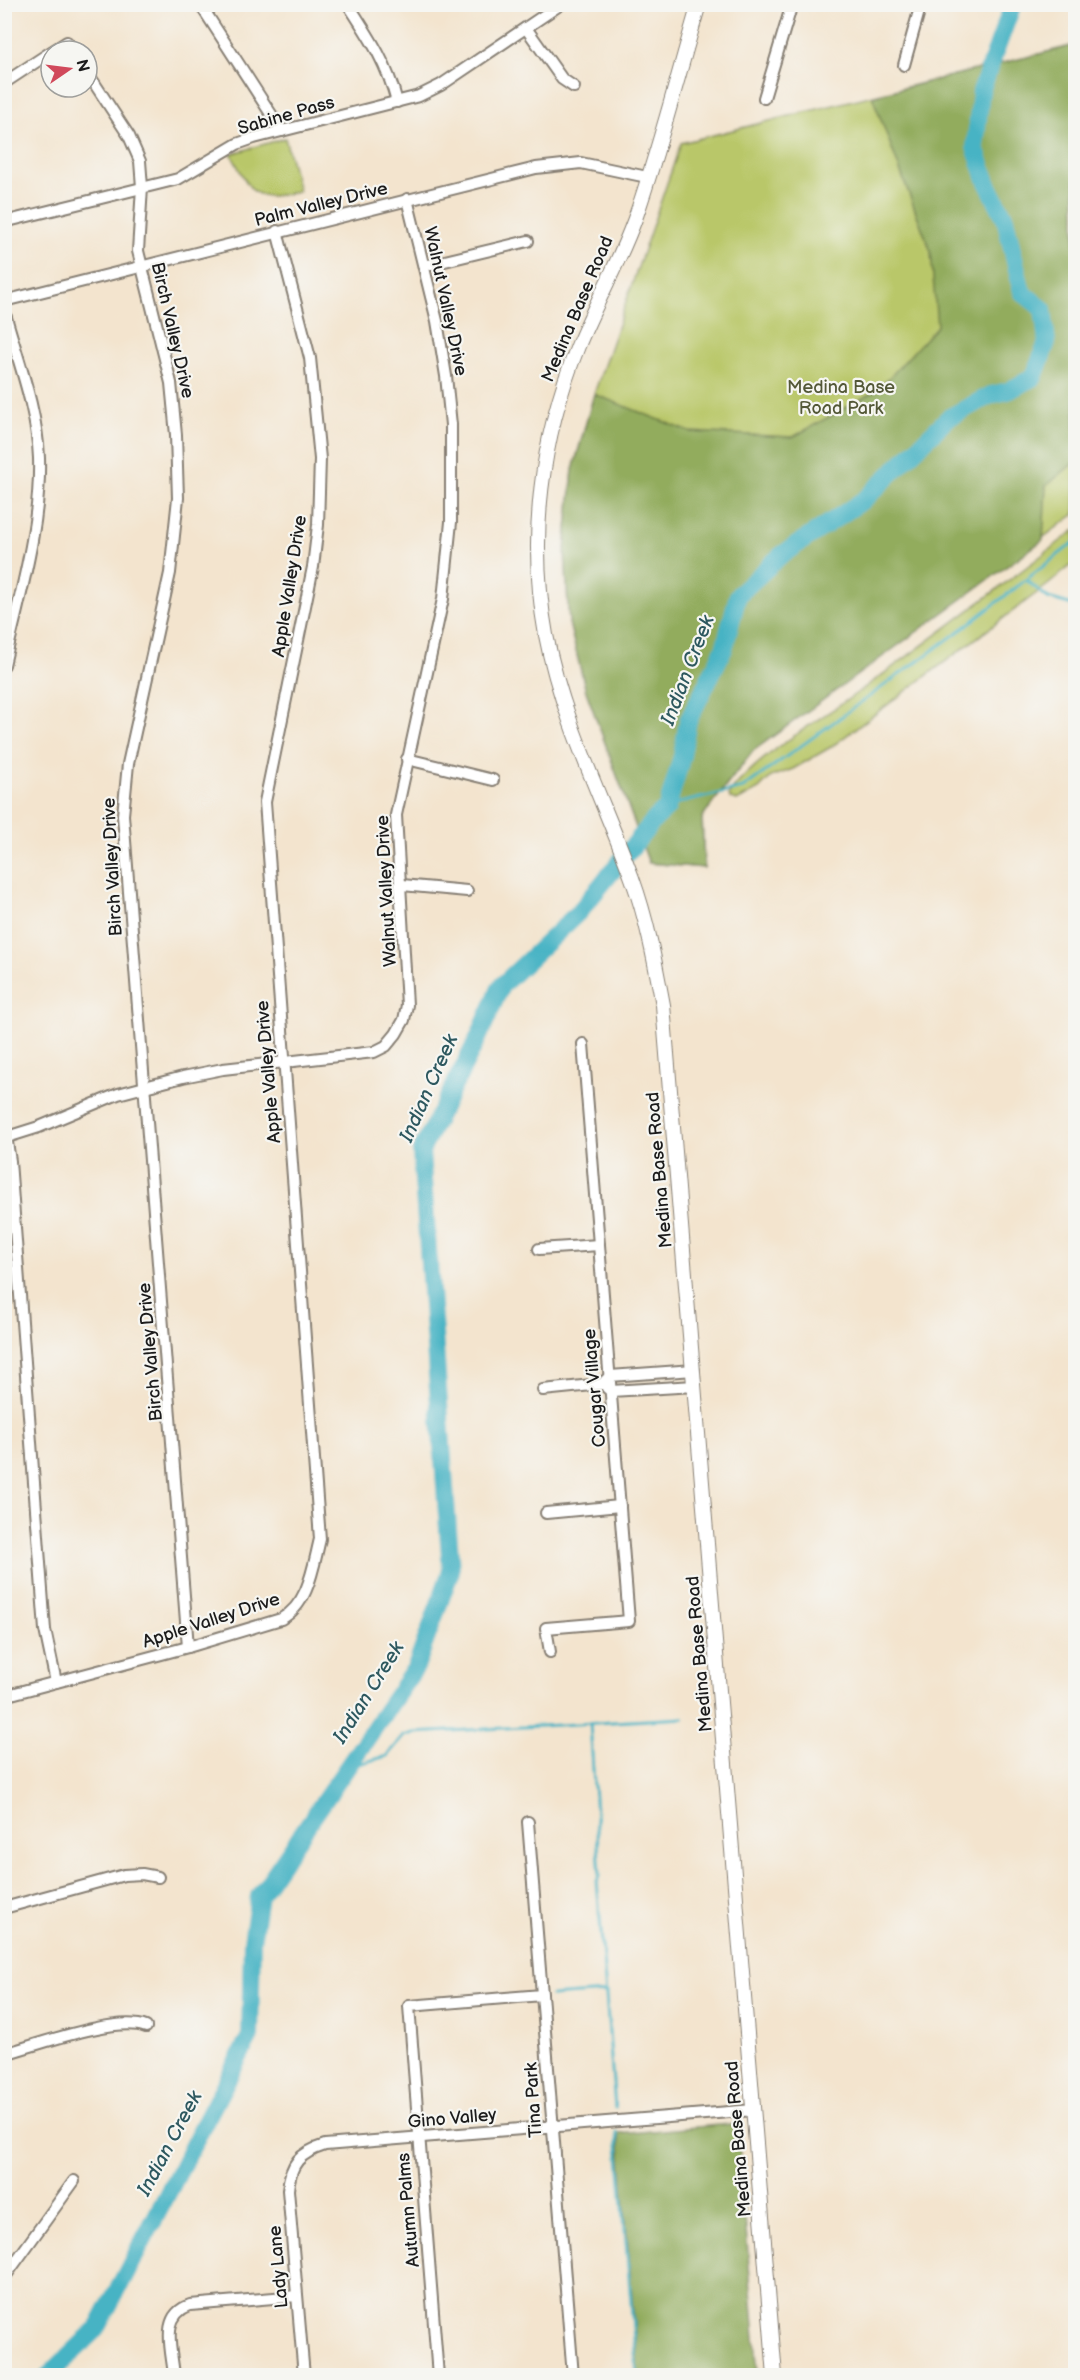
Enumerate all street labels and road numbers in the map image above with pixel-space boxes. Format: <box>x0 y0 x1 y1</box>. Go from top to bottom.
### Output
street label: Sabine Pass <box>235 92 337 139</box>
street label: Palm Valley Drive <box>252 178 390 231</box>
street label: Walnut Valley Drive <box>419 225 472 378</box>
street label: Medina Base Road <box>537 233 618 385</box>
street label: Birch Valley Drive <box>147 260 198 400</box>
street label: Apple Valley Drive <box>268 513 311 658</box>
street label: Birch Valley Drive <box>98 797 127 937</box>
street label: Walnut Valley Drive <box>372 814 401 967</box>
street label: Apple Valley Drive <box>252 999 285 1144</box>
street label: Medina Base Road <box>642 1091 677 1249</box>
street label: Birch Valley Drive <box>134 1281 167 1422</box>
street label: Cougar Village <box>579 1328 610 1448</box>
street label: Medina Base Road <box>682 1575 717 1733</box>
street label: Apple Valley Drive <box>140 1588 283 1653</box>
street label: Medina Base Road <box>721 2060 756 2218</box>
street label: Tina Park <box>520 2061 547 2138</box>
street label: Gino Valley <box>407 2104 498 2133</box>
street label: Autumn Palms <box>393 2152 424 2268</box>
street label: Lady Lane <box>264 2224 293 2309</box>

